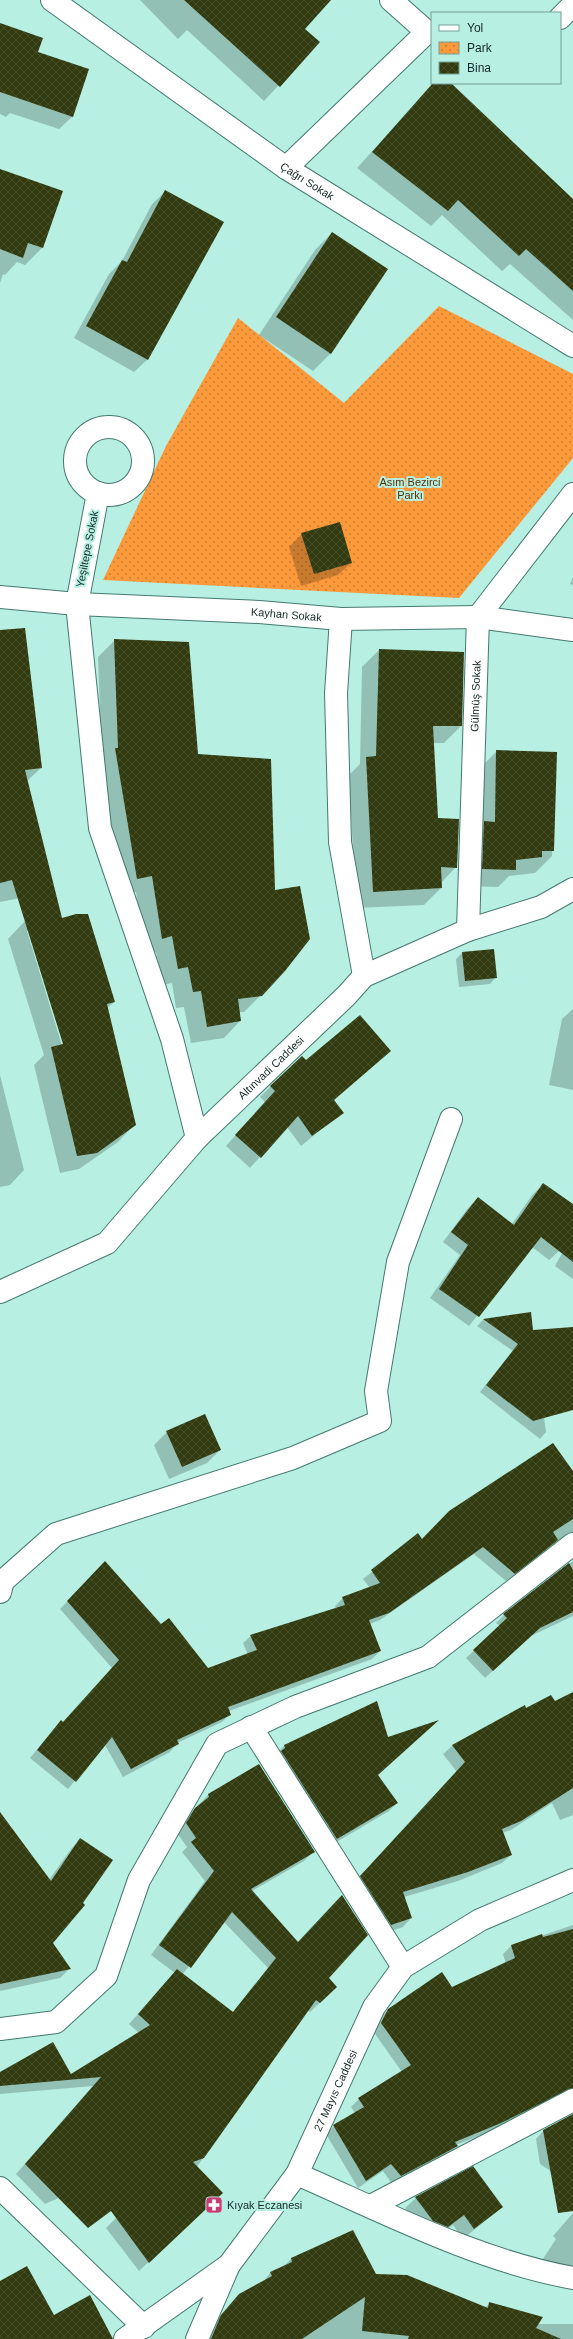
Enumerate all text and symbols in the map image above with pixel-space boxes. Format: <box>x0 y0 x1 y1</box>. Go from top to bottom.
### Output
legend <box>431 12 561 84</box>
text: Yol <box>467 21 483 35</box>
text: Park <box>467 41 493 55</box>
text: Bina <box>467 61 491 75</box>
street label: Çağrı Sokak <box>278 160 337 202</box>
park label: Asım Bezirci Parkı <box>379 476 441 501</box>
street label: Yeşiltepe Sokak <box>74 509 100 588</box>
street label: Kayhan Sokak <box>251 606 323 623</box>
street label: Gülmüş Sokak <box>468 660 483 732</box>
street label: Altınvadi Caddesi <box>236 1034 306 1102</box>
street label: 27 Mayıs Caddesi <box>312 2048 359 2133</box>
pharmacy icon: Kıyak Eczanesi <box>204 2195 224 2215</box>
place label: Kıyak Eczanesi <box>227 2199 302 2211</box>

